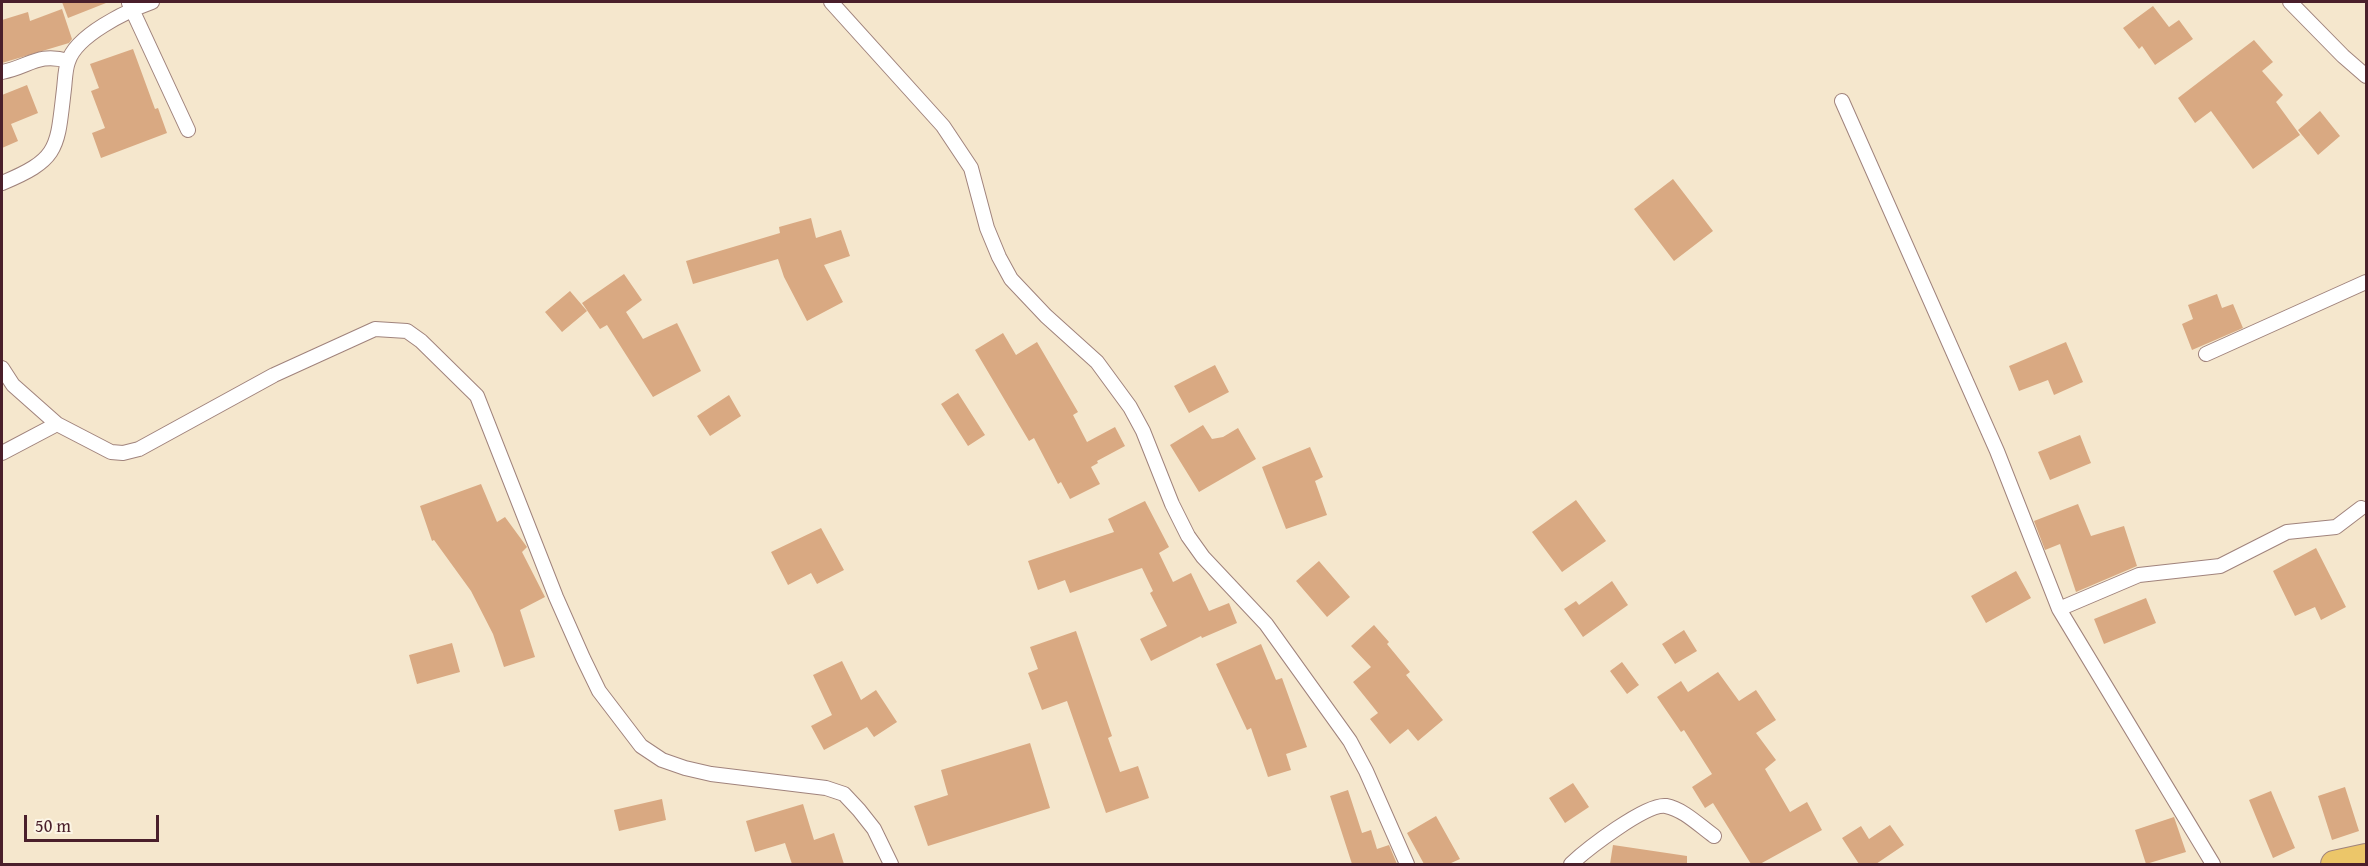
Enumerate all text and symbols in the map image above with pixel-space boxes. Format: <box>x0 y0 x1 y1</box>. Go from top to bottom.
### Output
scale bar <box>27 803 162 841</box>
text: 50 m <box>35 812 71 839</box>

